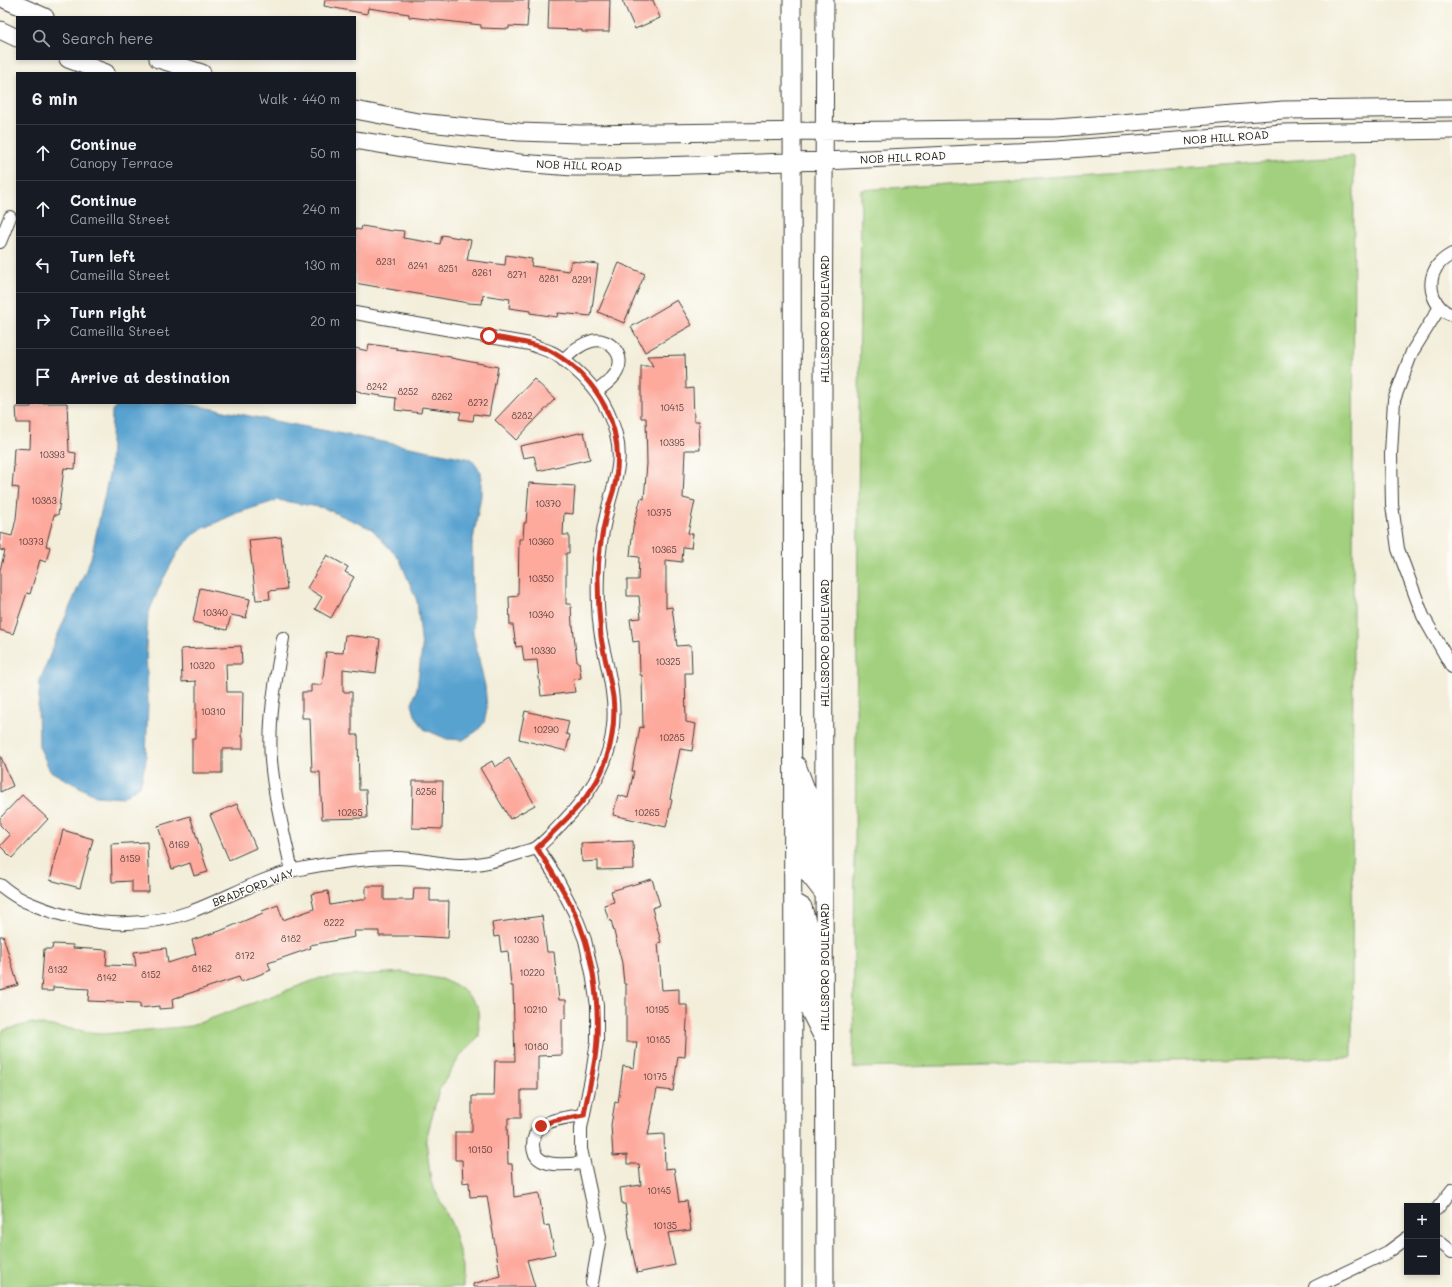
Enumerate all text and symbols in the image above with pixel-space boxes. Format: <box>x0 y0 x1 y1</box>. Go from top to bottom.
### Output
search box <box>16 16 356 60</box>
icon: search <box>30 27 52 49</box>
text: Search here <box>62 28 153 48</box>
text: 6 min <box>32 87 77 109</box>
text: Walk · 440 m <box>259 90 340 107</box>
street label: NOB HILL ROAD <box>1183 127 1269 147</box>
text: Continue <box>70 134 137 154</box>
icon: ahead <box>32 142 54 164</box>
text: 50 m <box>310 144 340 161</box>
street label: NOB HILL ROAD <box>860 147 946 167</box>
text: Canopy Terrace <box>70 154 173 171</box>
street label: NOB HILL ROAD <box>536 156 622 174</box>
text: Continue <box>70 190 137 210</box>
icon: ahead <box>32 198 54 220</box>
text: 240 m <box>303 200 340 217</box>
text: Cameilla Street <box>70 210 170 227</box>
text: Turn left <box>70 246 135 266</box>
icon: left <box>32 254 54 276</box>
street label: HILLSBORO BOULEVARD <box>817 255 832 383</box>
text: 130 m <box>304 256 340 273</box>
house number: 8231 <box>376 256 396 267</box>
house number: 8241 <box>408 260 428 271</box>
house number: 8251 <box>438 263 458 274</box>
text: Cameilla Street <box>70 266 170 283</box>
house number: 8261 <box>472 267 492 278</box>
house number: 8271 <box>507 269 527 280</box>
house number: 8281 <box>539 273 559 284</box>
house number: 8291 <box>572 274 592 285</box>
text: Turn right <box>70 302 147 322</box>
icon: right <box>32 310 54 332</box>
text: 20 m <box>310 312 340 329</box>
text: Cameilla Street <box>70 322 170 339</box>
route start <box>480 327 498 345</box>
icon: arrive <box>32 366 54 388</box>
text: Arrive at destination <box>70 367 230 387</box>
house number: 8242 <box>367 381 387 392</box>
house number: 8252 <box>398 386 418 397</box>
house number: 8262 <box>432 391 452 402</box>
house number: 8272 <box>468 397 488 408</box>
house number: 10415 <box>660 402 684 413</box>
house number: 8282 <box>512 410 532 421</box>
house number: 10395 <box>659 437 685 448</box>
house number: 10393 <box>39 449 65 460</box>
house number: 10383 <box>31 495 57 506</box>
house number: 10370 <box>535 498 561 509</box>
house number: 10375 <box>646 507 672 518</box>
house number: 10373 <box>18 536 44 547</box>
house number: 10360 <box>528 536 554 547</box>
house number: 10365 <box>651 544 677 555</box>
house number: 10350 <box>528 573 554 584</box>
street label: HILLSBORO BOULEVARD <box>817 579 832 707</box>
house number: 10340 <box>202 607 228 618</box>
house number: 10340 <box>528 609 554 620</box>
house number: 10330 <box>530 645 556 656</box>
house number: 10325 <box>655 656 681 667</box>
house number: 10320 <box>189 660 215 671</box>
house number: 10310 <box>201 706 226 717</box>
house number: 10290 <box>533 724 559 735</box>
house number: 10285 <box>659 732 685 743</box>
house number: 8256 <box>415 786 437 797</box>
house number: 10265 <box>337 807 363 818</box>
house number: 10265 <box>634 807 660 818</box>
house number: 8169 <box>169 839 190 850</box>
house number: 8159 <box>120 853 141 864</box>
street label: BRADFORD WAY <box>210 864 296 910</box>
street label: HILLSBORO BOULEVARD <box>817 903 832 1031</box>
house number: 8222 <box>324 917 344 928</box>
house number: 8182 <box>281 933 301 944</box>
house number: 10230 <box>513 934 539 945</box>
house number: 8172 <box>235 950 255 961</box>
house number: 8162 <box>192 963 212 974</box>
house number: 8132 <box>48 964 68 975</box>
house number: 10220 <box>519 967 545 978</box>
house number: 8152 <box>141 969 161 980</box>
house number: 8142 <box>97 972 117 983</box>
house number: 10210 <box>523 1004 548 1015</box>
house number: 10195 <box>645 1004 669 1015</box>
house number: 10185 <box>646 1034 670 1045</box>
house number: 10180 <box>524 1041 549 1052</box>
house number: 10175 <box>643 1071 667 1082</box>
route end <box>532 1117 550 1135</box>
house number: 10150 <box>468 1144 493 1155</box>
house number: 10145 <box>647 1185 671 1196</box>
map controls <box>1404 1203 1440 1275</box>
button: + <box>1404 1203 1440 1239</box>
house number: 10135 <box>653 1220 677 1231</box>
button: − <box>1404 1239 1440 1275</box>

